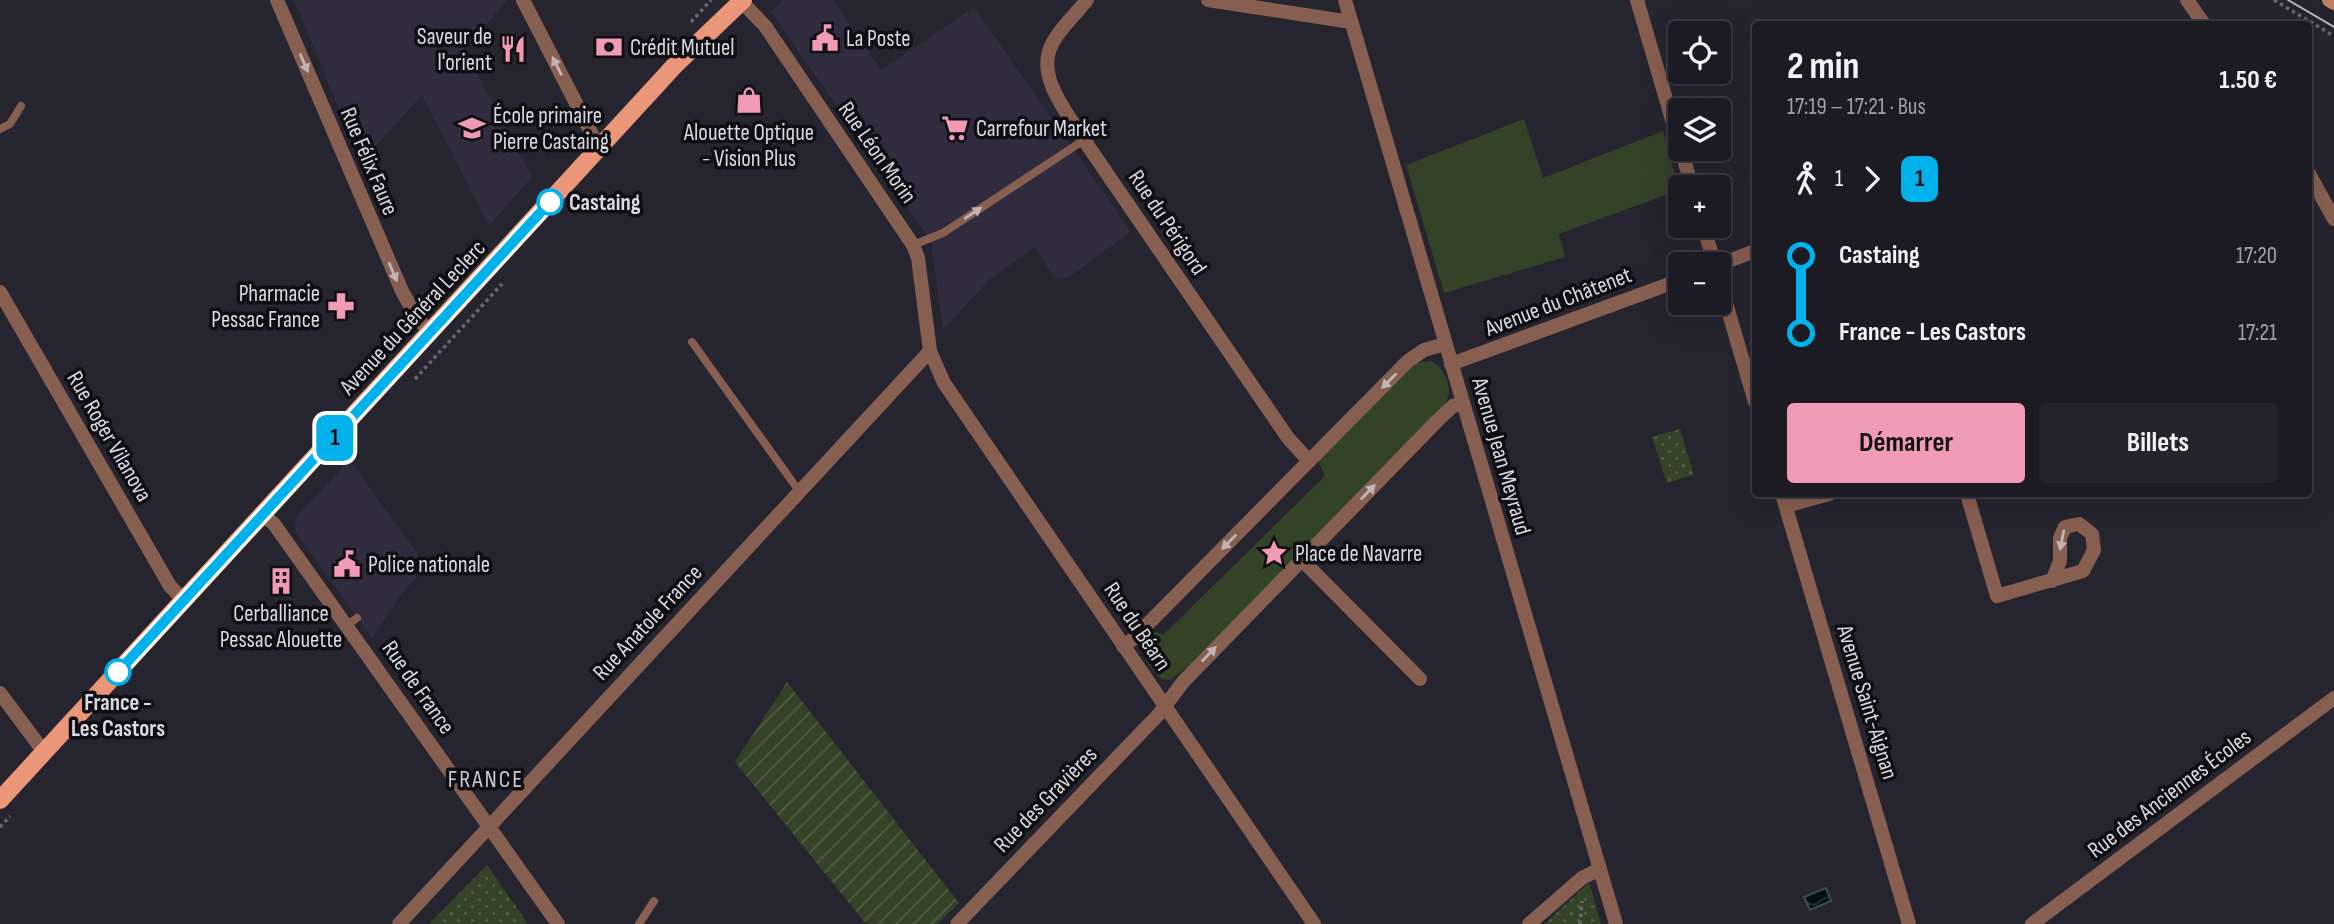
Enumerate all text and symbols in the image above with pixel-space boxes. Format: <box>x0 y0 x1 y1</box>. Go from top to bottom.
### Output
map controls <box>1668 21 1731 315</box>
button: locate <box>1668 21 1731 84</box>
place label: Saveur de l'orient <box>417 23 492 77</box>
public building icon: La Poste <box>810 23 840 53</box>
place label: La Poste <box>846 25 911 53</box>
bank icon: Crédit Mutuel <box>594 32 624 62</box>
restaurant icon: Saveur de l'orient <box>498 34 528 64</box>
place label: Crédit Mutuel <box>630 34 735 62</box>
text: 2 min <box>1787 44 1859 89</box>
one-way arrow <box>298 53 310 73</box>
one-way arrow <box>551 56 562 76</box>
text: 1.50 € <box>2219 65 2277 96</box>
shop icon: Alouette Optique - Vision Plus <box>734 85 764 115</box>
text: 17:19 – 17:21 · Bus <box>1787 93 1926 121</box>
street label: Rue Léon Morin <box>832 96 922 209</box>
button: layers <box>1668 98 1731 161</box>
place label: École primaire Pierre Castaing <box>493 102 609 156</box>
street label: Rue Félix Faure <box>334 103 404 219</box>
school or university icon: École primaire Pierre Castaing <box>457 113 487 143</box>
supermarket icon: Carrefour Market <box>940 113 970 143</box>
place label: Carrefour Market <box>976 115 1107 143</box>
place label: Alouette Optique - Vision Plus <box>683 119 814 173</box>
icon: walk <box>1787 160 1825 198</box>
icon: forward <box>1853 160 1891 198</box>
text: 1 <box>1915 164 1924 193</box>
street label: Rue du Périgord <box>1122 165 1212 280</box>
text: 1 <box>1835 165 1843 193</box>
button: + <box>1668 175 1731 238</box>
marker: Castaing <box>537 189 563 215</box>
place label: Castaing <box>569 189 641 217</box>
one-way arrow <box>963 206 983 219</box>
street label: Avenue du Général Leclerc <box>333 235 492 402</box>
text: Castaing <box>1839 240 1920 271</box>
text: 17:20 <box>2236 242 2277 270</box>
button: − <box>1668 252 1731 315</box>
street label: Avenue du Châtenet <box>1480 261 1636 343</box>
one-way arrow <box>387 262 399 282</box>
place label: Pharmacie Pessac France <box>211 280 320 334</box>
pharmacy icon: Pharmacie Pessac France <box>326 291 356 321</box>
text: France - Les Castors <box>1839 317 2026 348</box>
text: 17:21 <box>2238 319 2277 347</box>
street label: Rue Roger Vilanova <box>61 366 158 507</box>
one-way arrow <box>1381 372 1398 388</box>
street label: Avenue Jean Meyraud <box>1465 374 1537 538</box>
button: Démarrer <box>1787 403 2025 483</box>
button: Billets <box>2039 403 2277 483</box>
line badge: 1 <box>312 415 358 461</box>
text: 1 <box>330 423 340 452</box>
one-way arrow <box>1360 483 1377 500</box>
one-way arrow <box>2057 530 2068 552</box>
one-way arrow <box>1221 533 1237 550</box>
place icon: Place de Navarre <box>1259 538 1289 568</box>
place label: Place de Navarre <box>1295 540 1422 568</box>
public building icon: Police nationale <box>332 549 362 579</box>
place label: Police nationale <box>368 551 490 579</box>
street label: Rue Anatole France <box>587 559 708 686</box>
building icon: Cerballiance Pessac Alouette <box>266 566 296 596</box>
street label: Rue du Béarn <box>1097 577 1177 676</box>
place label: Cerballiance Pessac Alouette <box>220 600 342 654</box>
street label: Avenue Saint-Aignan <box>1830 621 1904 783</box>
street label: Rue de France <box>376 635 461 740</box>
one-way arrow <box>1201 646 1218 663</box>
marker: France - Les Castors <box>105 659 131 685</box>
place label: France - Les Castors <box>71 689 165 743</box>
street label: Rue des Anciennes Écoles <box>2082 723 2257 864</box>
street label: Rue des Gravières <box>988 741 1103 859</box>
district label: FRANCE <box>448 765 524 794</box>

